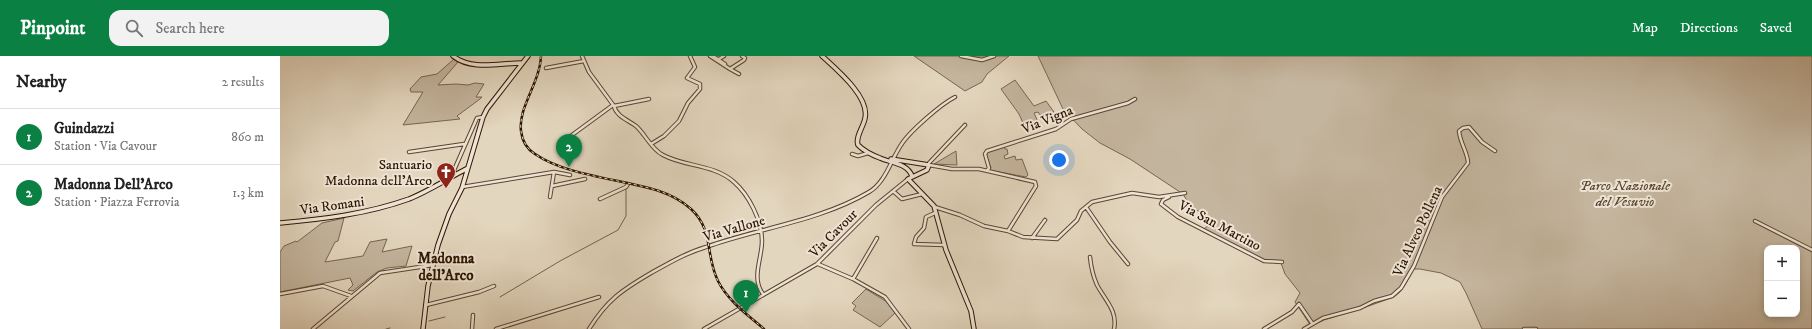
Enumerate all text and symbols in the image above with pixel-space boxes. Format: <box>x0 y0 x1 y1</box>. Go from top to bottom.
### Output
search box <box>109 10 389 46</box>
text: Pinpoint <box>20 17 85 40</box>
icon: search <box>123 17 145 39</box>
text: Search here <box>155 19 225 38</box>
text: Map <box>1632 19 1658 37</box>
text: Directions <box>1680 19 1738 37</box>
text: Saved <box>1760 19 1792 37</box>
text: Nearby <box>16 71 66 93</box>
text: 2 results <box>222 74 264 90</box>
street label: Via Vigna <box>1018 101 1076 139</box>
text: Guindazzi <box>54 119 114 138</box>
text: 1 <box>27 129 31 145</box>
text: 860 m <box>231 129 264 145</box>
pin: 2 <box>556 134 582 167</box>
text: Station · Via Cavour <box>54 138 157 154</box>
your location <box>1049 150 1069 170</box>
place label: Santuario Madonna dell'Arco <box>325 156 432 190</box>
church icon: Santuario Madonna dell'Arco <box>435 161 457 189</box>
text: Madonna Dell'Arco <box>54 175 173 194</box>
park label: Parco Nazionale del Vesuvio <box>1580 177 1671 211</box>
street label: Via Alveo Pollena <box>1389 183 1447 281</box>
text: 2 <box>26 185 32 201</box>
text: 1.3 km <box>232 185 264 201</box>
street label: Via Romani <box>298 193 366 220</box>
text: Station · Piazza Ferrovia <box>54 194 179 210</box>
street label: Via San Martino <box>1174 196 1264 255</box>
street label: Via Cavour <box>805 205 862 262</box>
street label: Via Vallone <box>700 212 767 247</box>
map controls <box>1764 245 1800 317</box>
button: + <box>1764 245 1800 281</box>
district label: Madonna dell'Arco <box>418 249 475 285</box>
pin: 1 <box>733 280 759 313</box>
button: − <box>1764 281 1800 317</box>

